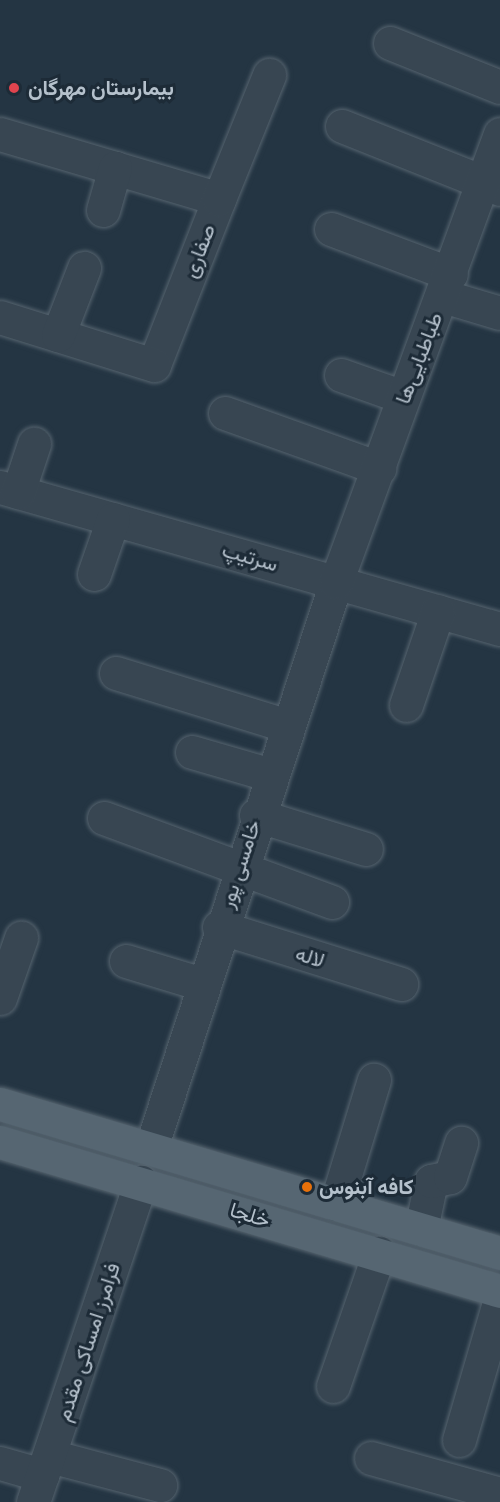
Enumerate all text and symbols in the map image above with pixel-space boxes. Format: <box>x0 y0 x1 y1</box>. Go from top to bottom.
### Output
place label: بیمارستان مهرگان <box>28 75 174 101</box>
marker: بیمارستان مهرگان <box>5 79 23 97</box>
street label: صفاری <box>177 221 221 281</box>
street label: طباطبایی‌ها <box>390 309 448 407</box>
street label: سرتیپ <box>219 537 281 577</box>
street label: خامسی پور <box>214 817 266 911</box>
street label: لاله <box>292 941 328 973</box>
place label: کافه آبنوس <box>319 1174 414 1200</box>
marker: کافه آبنوس <box>300 1180 314 1194</box>
street label: خلجا <box>227 1197 273 1233</box>
street label: فرامرز امساکی مقدم <box>51 1260 125 1424</box>

